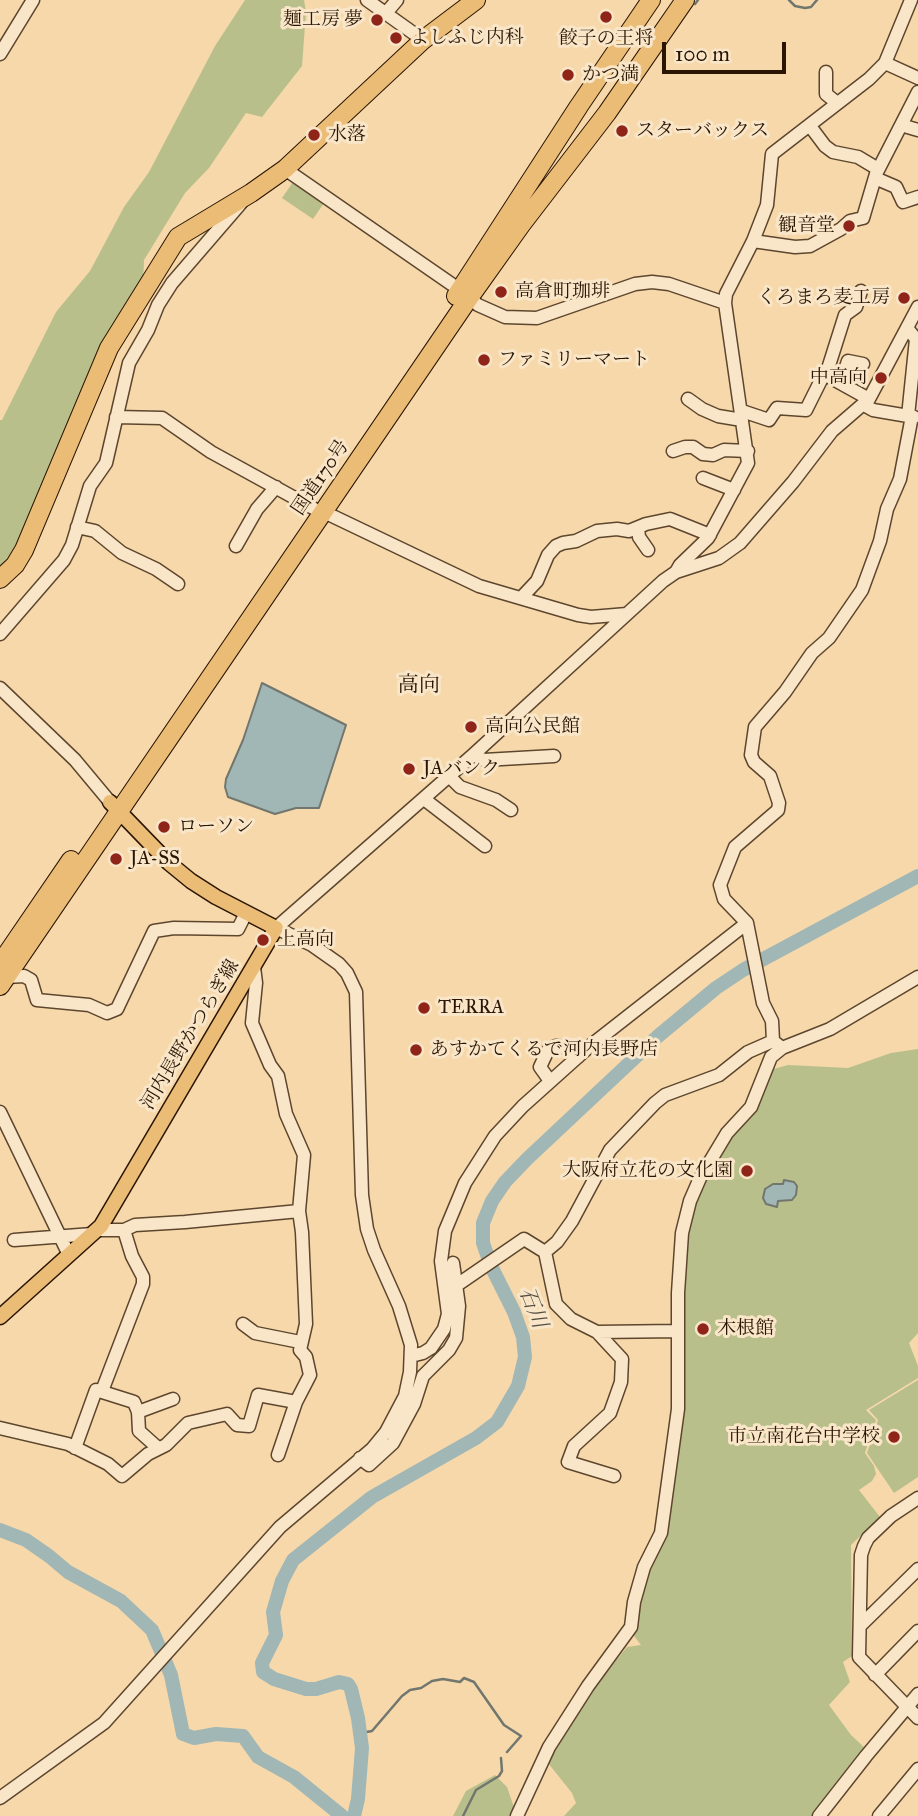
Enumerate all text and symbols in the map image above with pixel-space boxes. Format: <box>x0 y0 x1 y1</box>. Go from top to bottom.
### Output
place label: 麺工房 夢 <box>283 9 363 31</box>
marker: 餃子の王将 <box>598 9 614 25</box>
marker: 麺工房 夢 <box>369 12 385 28</box>
place label: よしふじ内科 <box>410 27 524 49</box>
place label: 餃子の王将 <box>559 28 653 50</box>
scale bar <box>666 28 790 72</box>
marker: よしふじ内科 <box>388 30 404 46</box>
text: 100 m <box>675 41 730 67</box>
place label: かつ満 <box>582 64 639 86</box>
marker: かつ満 <box>560 67 576 83</box>
place label: スターバックス <box>636 120 769 142</box>
marker: スターバックス <box>614 123 630 139</box>
place label: 水落 <box>328 124 366 146</box>
marker: 水落 <box>306 127 322 143</box>
place label: 観音堂 <box>778 215 835 237</box>
marker: 観音堂 <box>841 218 857 234</box>
place label: 高倉町珈琲 <box>515 281 610 303</box>
marker: 高倉町珈琲 <box>493 284 509 300</box>
place label: くろまろ麦工房 <box>757 287 890 309</box>
marker: くろまろ麦工房 <box>896 290 912 306</box>
place label: ファミリーマート <box>498 349 650 371</box>
marker: ファミリーマート <box>476 352 492 368</box>
place label: 中高向 <box>810 367 867 389</box>
marker: 中高向 <box>873 370 889 386</box>
street label: 国道170号 <box>288 436 354 520</box>
district label: 高向 <box>398 673 440 699</box>
place label: 高向公民館 <box>485 716 580 738</box>
marker: 高向公民館 <box>463 719 479 735</box>
place label: JAバンク <box>423 758 500 780</box>
marker: JAバンク <box>401 761 417 777</box>
place label: ローソン <box>178 816 254 838</box>
marker: ローソン <box>156 819 172 835</box>
place label: JA-SS <box>130 848 180 870</box>
marker: JA-SS <box>108 851 124 867</box>
place label: 上高向 <box>277 929 334 951</box>
marker: 上高向 <box>255 932 271 948</box>
street label: 河内長野かつらぎ線 <box>137 956 245 1114</box>
place label: TERRA <box>438 997 504 1019</box>
marker: TERRA <box>416 1000 432 1016</box>
place label: あすかてくるで河内長野店 <box>430 1039 658 1061</box>
marker: あすかてくるで河内長野店 <box>408 1042 424 1058</box>
place label: 大阪府立花の文化園 <box>562 1160 733 1182</box>
marker: 大阪府立花の文化園 <box>739 1163 755 1179</box>
water label: 石川 <box>513 1284 551 1332</box>
place label: 木根館 <box>717 1318 774 1340</box>
marker: 木根館 <box>695 1321 711 1337</box>
place label: 市立南花台中学校 <box>728 1426 880 1448</box>
marker: 市立南花台中学校 <box>886 1429 902 1445</box>

